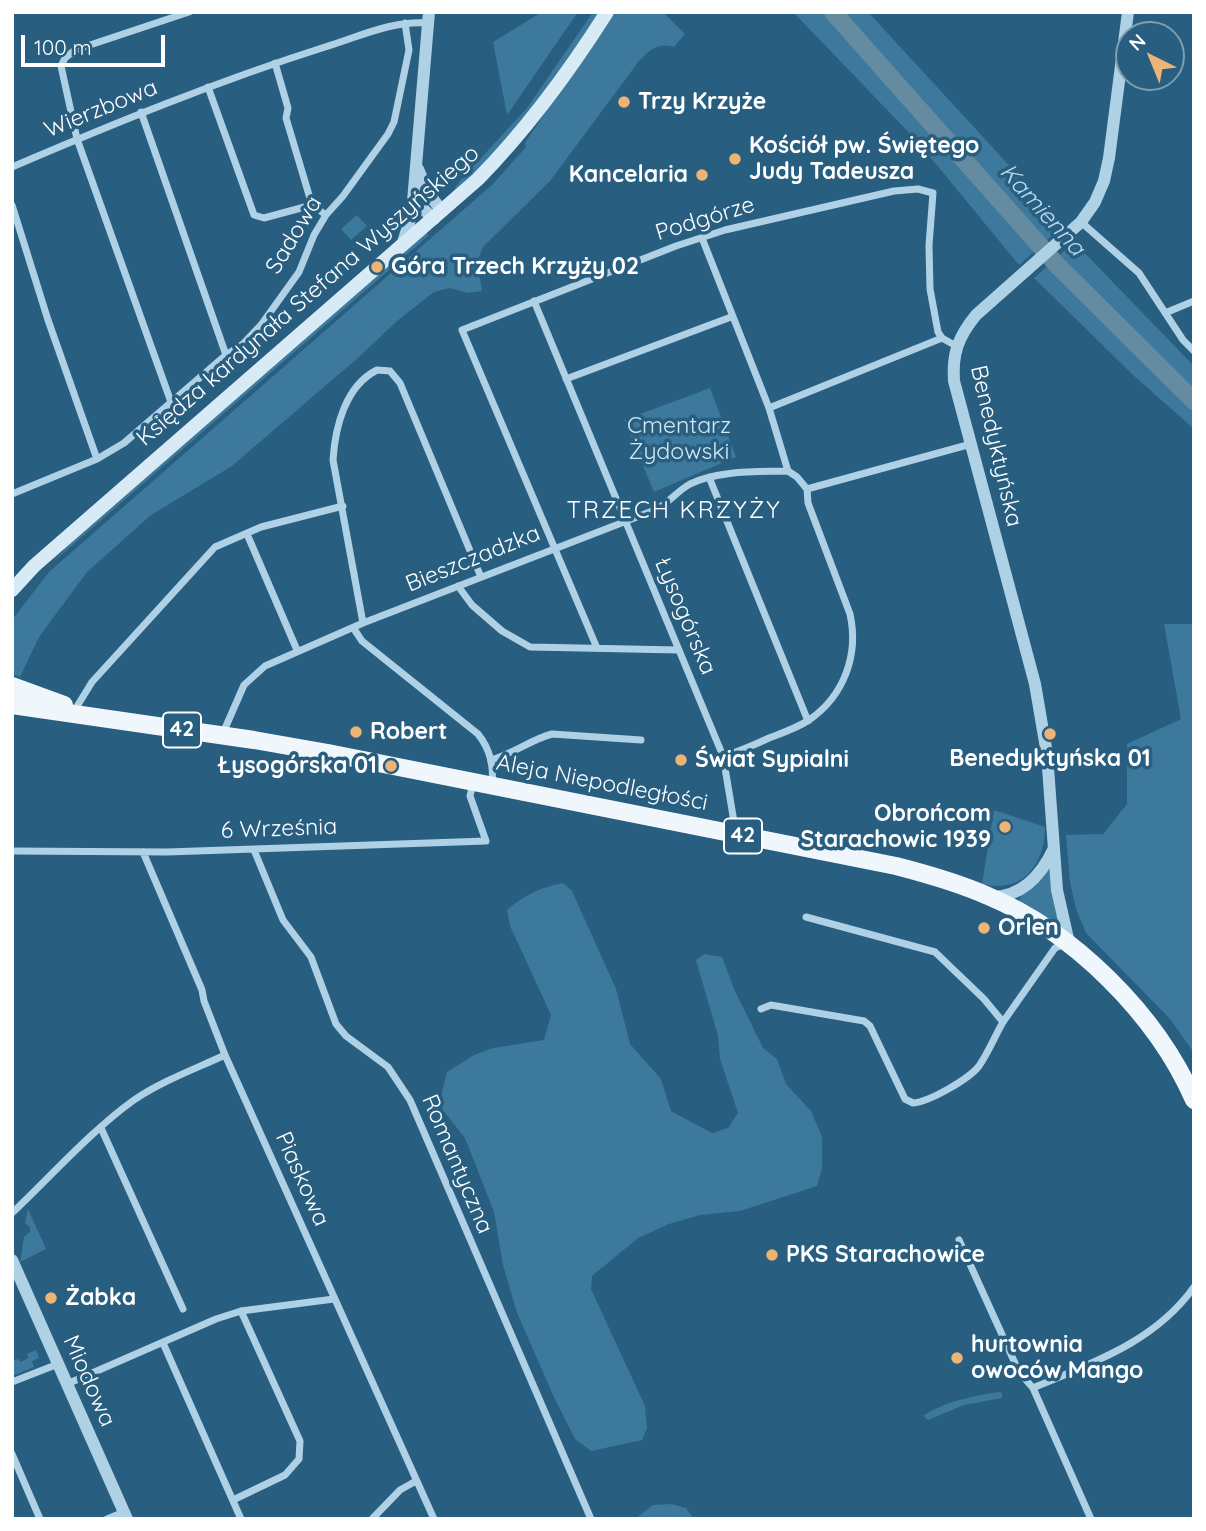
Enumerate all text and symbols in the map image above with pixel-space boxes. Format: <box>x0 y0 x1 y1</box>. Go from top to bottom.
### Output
scale bar <box>24 21 168 65</box>
north arrow <box>1115 21 1185 91</box>
text: N <box>1124 29 1150 56</box>
text: 100 m <box>34 34 92 60</box>
street label: Wierzbowa <box>41 74 161 144</box>
place label: Trzy Krzyże <box>638 88 766 116</box>
marker: Trzy Krzyże <box>616 94 632 110</box>
place label: Kościół pw. Świętego Judy Tadeusza <box>749 132 979 186</box>
street label: Księdza kardynała Stefana Wyszyńskiego <box>131 140 485 452</box>
marker: Kościół pw. Świętego Judy Tadeusza <box>727 151 743 167</box>
water label: Kamienna <box>993 158 1091 262</box>
place label: Kancelaria <box>569 161 688 189</box>
marker: Kancelaria <box>694 167 710 183</box>
street label: Sadowa <box>260 191 328 279</box>
street label: Podgórze <box>652 191 758 247</box>
place label: Góra Trzech Krzyży 02 <box>391 253 639 281</box>
marker: Góra Trzech Krzyży 02 <box>369 259 385 275</box>
street label: Benedyktyńska <box>964 363 1028 529</box>
park label: Cmentarz Żydowski <box>627 412 731 466</box>
district label: TRZECH KRZYŻY <box>568 497 780 525</box>
street label: Bieszczadzka <box>402 520 544 598</box>
street label: Łysogórska <box>648 553 722 679</box>
road number: 42 <box>163 712 201 748</box>
place label: Robert <box>370 718 447 746</box>
marker: Robert <box>348 724 364 740</box>
marker: Benedyktyńska 01 <box>1042 726 1058 742</box>
place label: Benedyktyńska 01 <box>949 745 1151 773</box>
place label: Świat Sypialni <box>695 746 849 774</box>
street label: Aleja Niepodległości <box>494 749 710 817</box>
place label: Łysogórska 01 <box>217 752 377 780</box>
marker: Świat Sypialni <box>673 752 689 768</box>
marker: Łysogórska 01 <box>383 758 399 774</box>
place label: Obrońcom Starachowic 1939 <box>801 800 991 854</box>
street label: 6 Września <box>220 813 338 845</box>
road number: 42 <box>724 818 762 854</box>
marker: Obrońcom Starachowic 1939 <box>997 819 1013 835</box>
place label: Orlen <box>998 914 1059 942</box>
marker: Orlen <box>976 920 992 936</box>
street label: Romantyczna <box>415 1090 499 1238</box>
street label: Piaskowa <box>269 1128 335 1230</box>
place label: PKS Starachowice <box>786 1241 985 1269</box>
marker: PKS Starachowice <box>764 1247 780 1263</box>
place label: Żabka <box>65 1284 136 1312</box>
marker: Żabka <box>43 1290 59 1306</box>
street label: Miodowa <box>57 1331 121 1431</box>
place label: hurtownia owoców Mango <box>971 1331 1143 1385</box>
marker: hurtownia owoców Mango <box>949 1350 965 1366</box>

